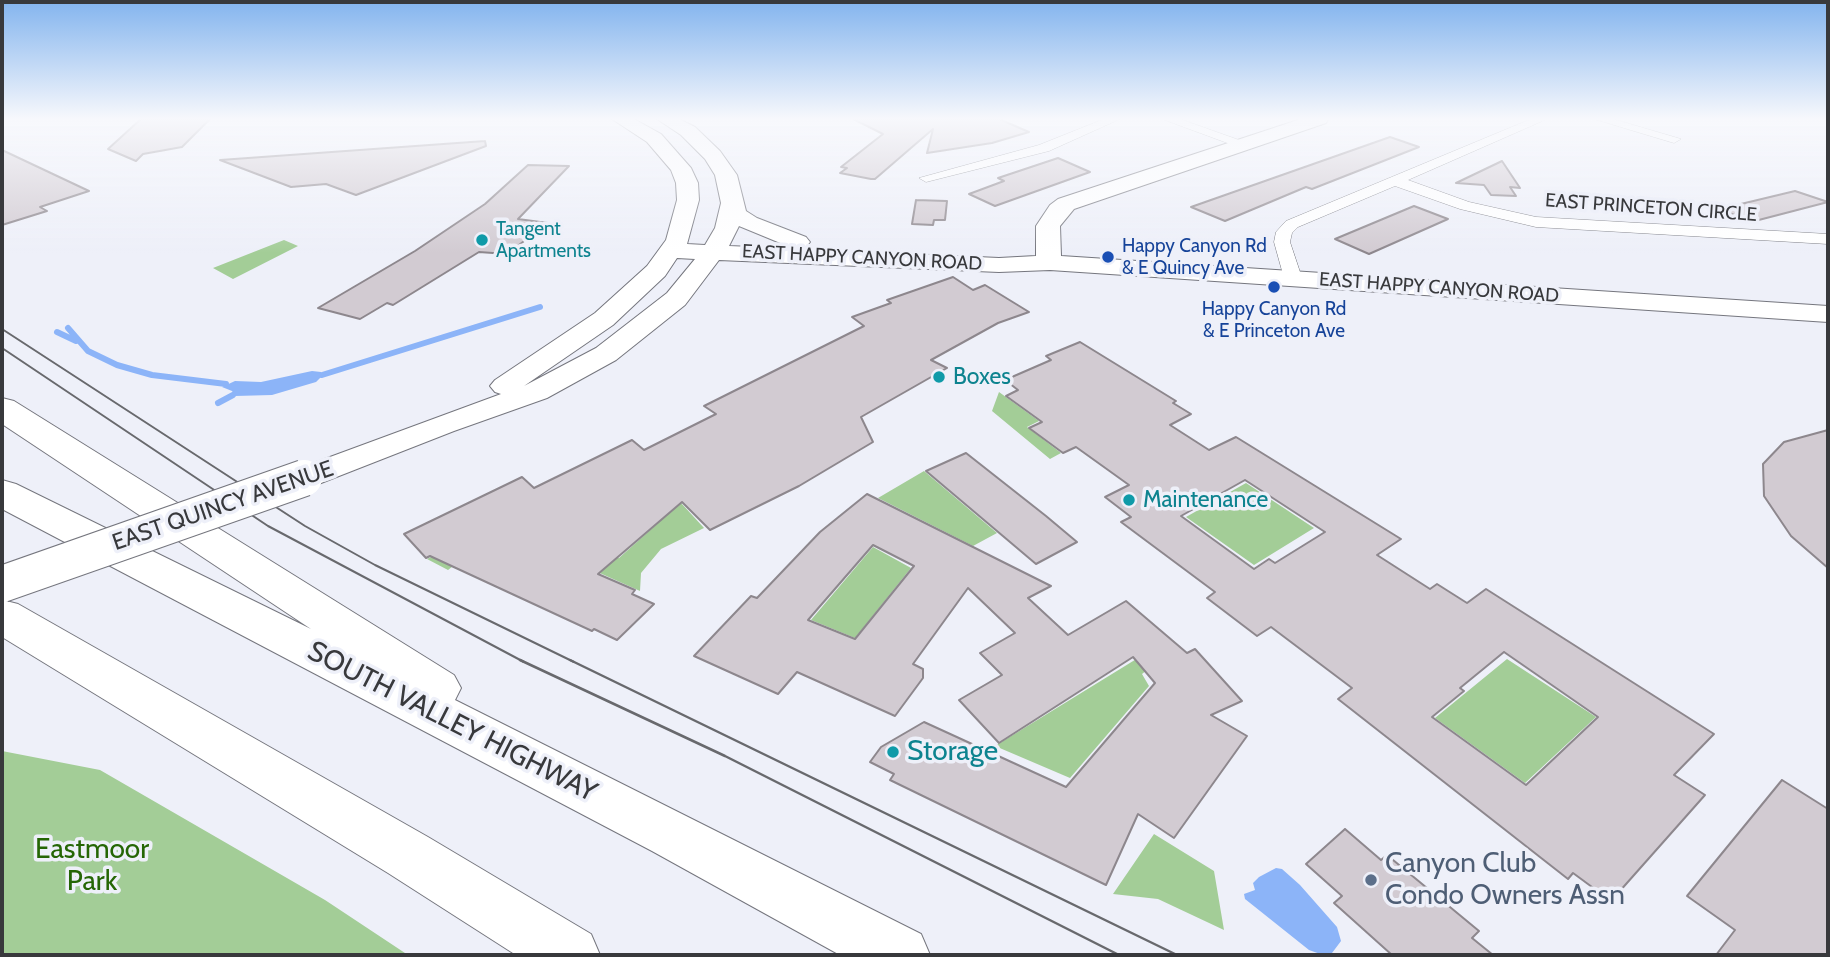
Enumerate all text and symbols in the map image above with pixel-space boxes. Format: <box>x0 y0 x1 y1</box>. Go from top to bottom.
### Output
street label: EAST PRINCETON CIRCLE <box>1544 189 1758 227</box>
place label: Tangent Apartments <box>496 218 591 262</box>
marker: Tangent Apartments <box>474 232 490 248</box>
place label: Happy Canyon Rd & E Quincy Ave <box>1122 235 1267 279</box>
street label: EAST HAPPY CANYON ROAD <box>741 240 983 276</box>
marker: Happy Canyon Rd & E Quincy Ave <box>1100 249 1116 265</box>
street label: EAST HAPPY CANYON ROAD <box>1318 268 1560 308</box>
marker: Happy Canyon Rd & E Princeton Ave <box>1266 279 1282 295</box>
place label: Happy Canyon Rd & E Princeton Ave <box>1202 298 1346 342</box>
place label: Boxes <box>953 363 1011 391</box>
marker: Boxes <box>931 369 947 385</box>
street label: EAST QUINCY AVENUE <box>109 455 337 557</box>
place label: Maintenance <box>1143 486 1268 514</box>
marker: Maintenance <box>1121 492 1137 508</box>
street label: SOUTH VALLEY HIGHWAY <box>302 634 602 810</box>
place label: Storage <box>907 735 998 769</box>
marker: Storage <box>885 744 901 760</box>
park label: Eastmoor Park <box>35 833 149 899</box>
place label: Canyon Club Condo Owners Assn <box>1385 847 1625 913</box>
marker: Canyon Club Condo Owners Assn <box>1363 872 1379 888</box>

